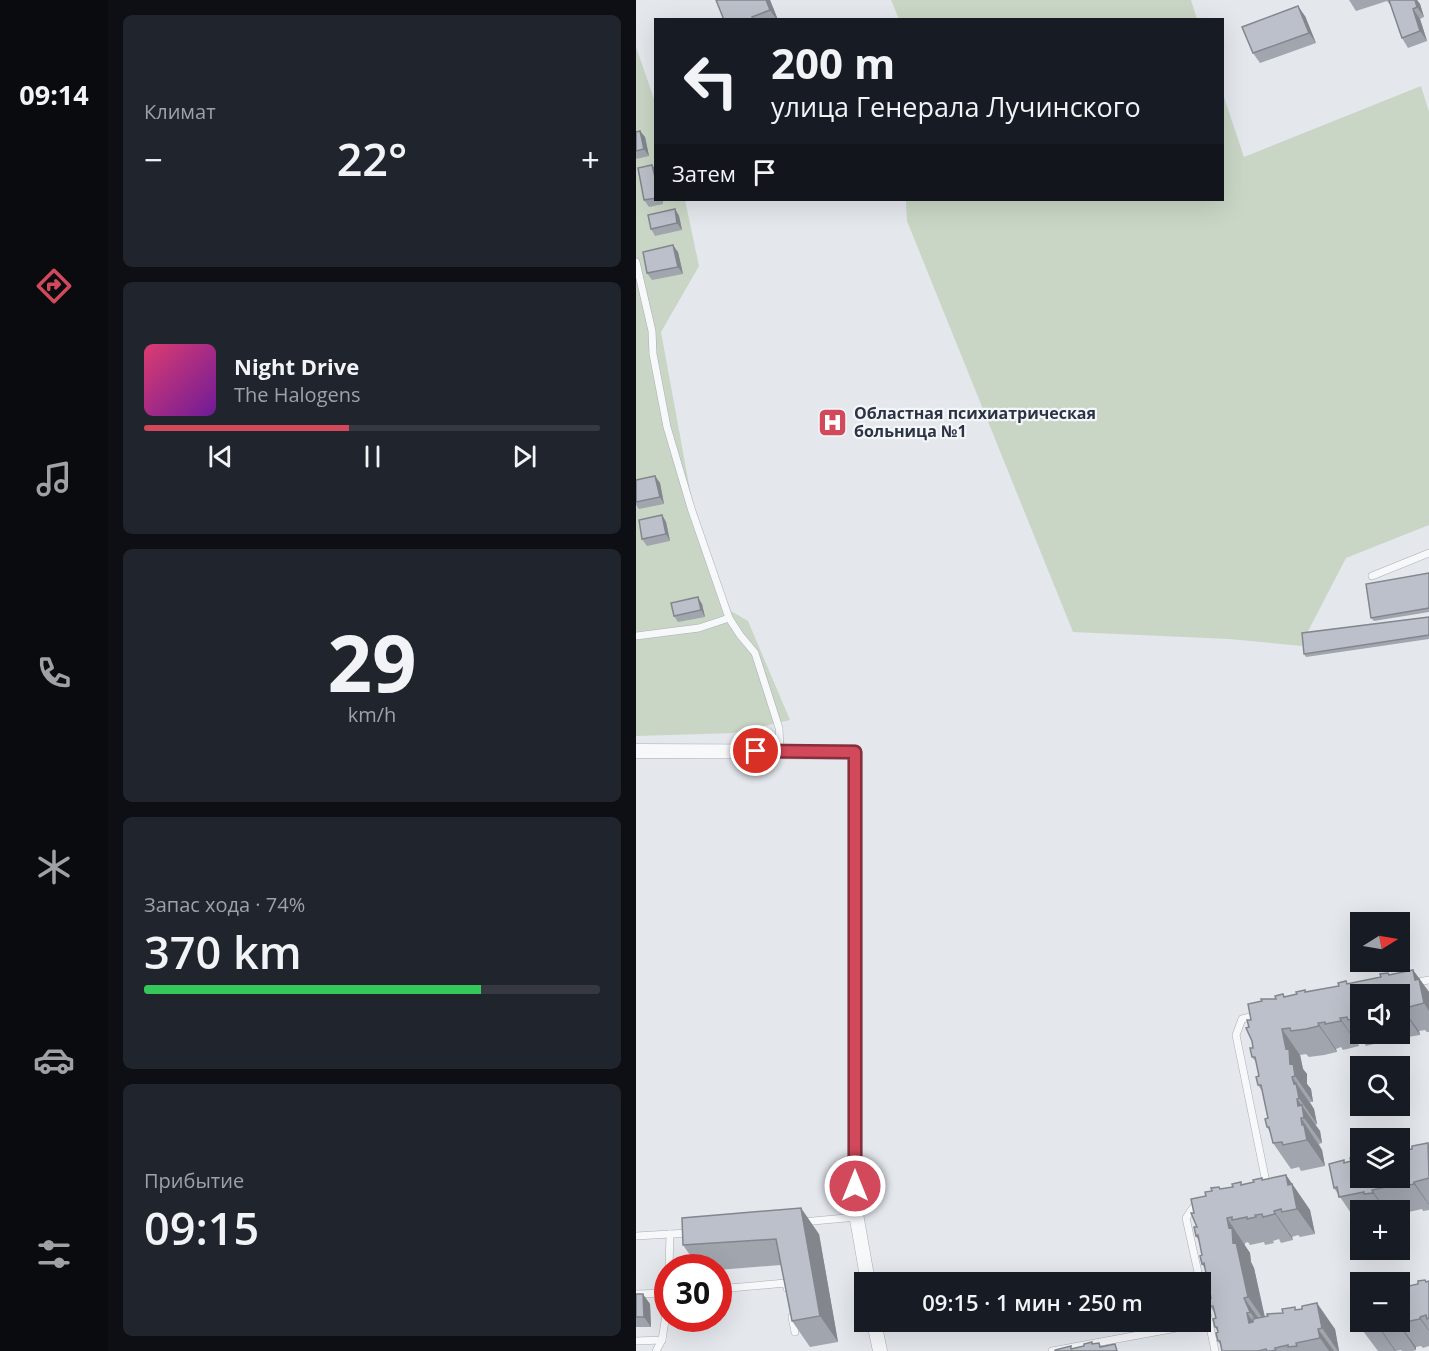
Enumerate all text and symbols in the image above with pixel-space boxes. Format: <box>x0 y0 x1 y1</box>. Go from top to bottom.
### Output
text: 200 m <box>771 34 895 91</box>
icon: left <box>672 42 750 120</box>
text: 09:14 <box>19 76 89 113</box>
text: улица Генерала Лучинского <box>771 88 1141 125</box>
text: Климат <box>144 98 216 125</box>
text: 22° <box>337 128 407 189</box>
text: − <box>144 137 163 182</box>
text: + <box>581 137 600 182</box>
icon: arrive <box>748 156 781 189</box>
text: Затем <box>672 158 736 188</box>
icon: directions <box>33 265 75 307</box>
text: Night Drive <box>234 351 359 381</box>
text: The Halogens <box>234 381 361 408</box>
place label: Областная психиатрическая больница №1 <box>854 402 1096 442</box>
hospital icon: Областная психиатрическая больница №1 <box>817 406 849 438</box>
icon: previous <box>204 440 237 473</box>
icon: pause <box>356 440 389 473</box>
icon: next <box>508 440 541 473</box>
icon: music <box>33 458 75 500</box>
text: 29 <box>327 609 417 715</box>
icon: phone <box>33 652 75 694</box>
text: km/h <box>348 701 396 728</box>
pin <box>730 725 781 776</box>
icon: arrive <box>739 734 772 767</box>
icon: climate <box>33 846 75 888</box>
text: Запас хода · 74% <box>144 891 305 918</box>
north arrow <box>1350 912 1410 972</box>
map controls <box>1350 912 1410 1332</box>
text: 370 km <box>144 921 302 982</box>
button: sound <box>1350 984 1410 1044</box>
icon: car <box>33 1039 75 1081</box>
button: search <box>1350 1056 1410 1116</box>
button: layers <box>1350 1128 1410 1188</box>
position arrow <box>823 1154 887 1218</box>
text: Прибытие <box>144 1167 244 1194</box>
text: 09:15 <box>144 1197 259 1258</box>
button: + <box>1350 1200 1410 1260</box>
icon: filters <box>33 1233 75 1275</box>
speed limit sign: 30 <box>654 1254 732 1332</box>
button: − <box>1350 1272 1410 1332</box>
text: 09:15 · 1 мин · 250 m <box>922 1287 1143 1317</box>

